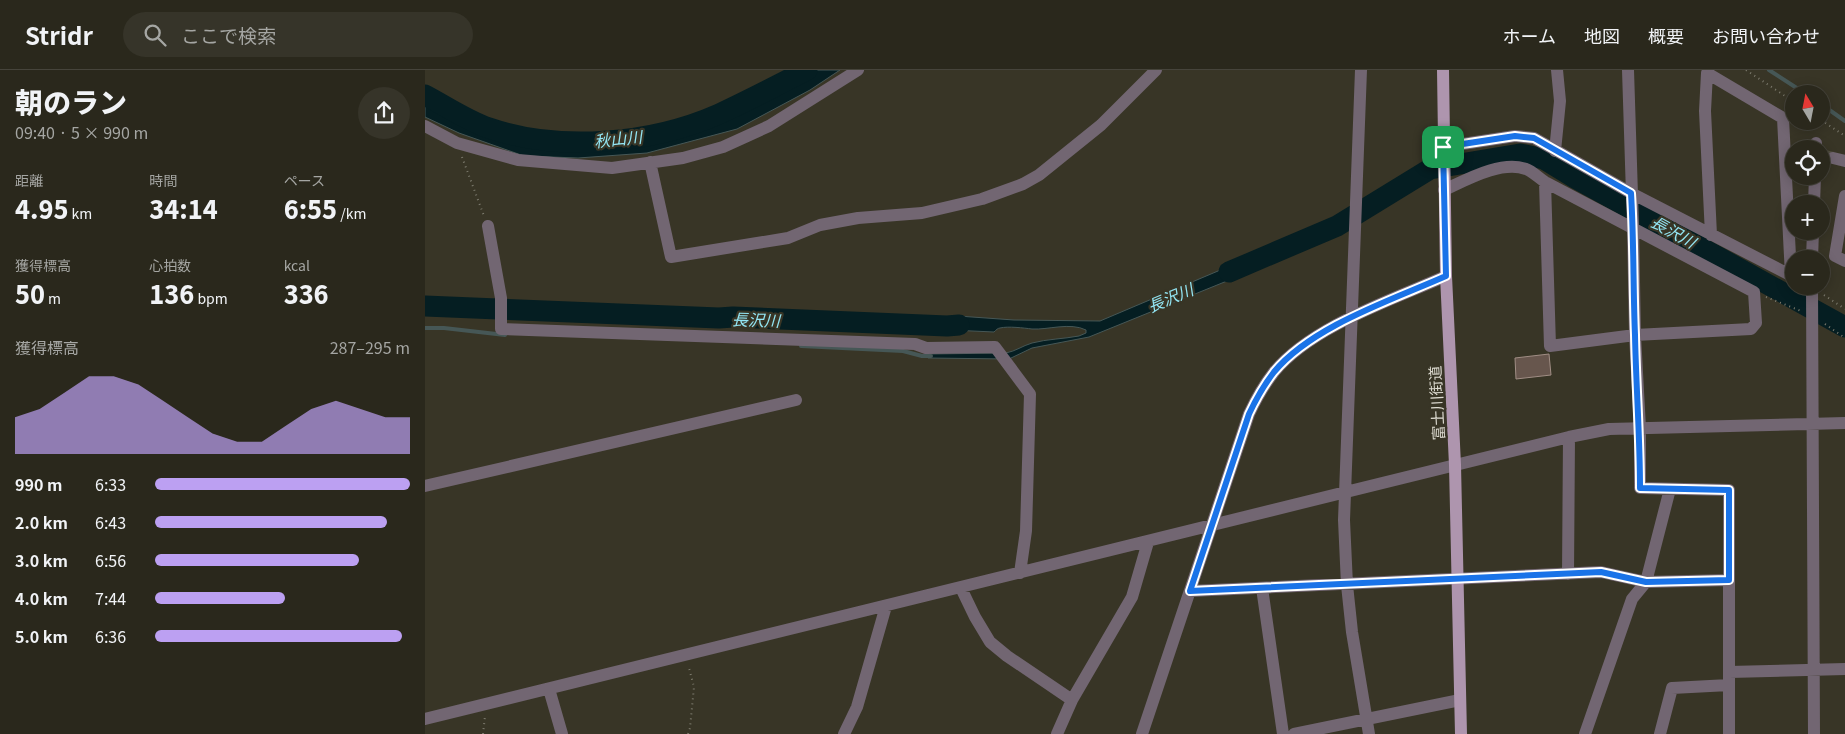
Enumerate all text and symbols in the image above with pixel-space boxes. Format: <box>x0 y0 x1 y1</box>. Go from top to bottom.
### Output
search box <box>123 12 473 57</box>
text: Stridr <box>25 17 93 52</box>
icon: search <box>141 21 169 49</box>
text: ここで検索 <box>181 21 276 48</box>
text: ホーム <box>1503 22 1556 48</box>
text: 地図 <box>1584 22 1620 48</box>
text: 概要 <box>1648 22 1684 48</box>
text: お問い合わせ <box>1712 22 1820 48</box>
text: 朝のラン <box>15 81 127 121</box>
north arrow <box>1785 85 1830 130</box>
map controls <box>1785 85 1830 295</box>
button: share <box>358 87 410 139</box>
text: 09:40 · 5 × 990 m <box>15 120 148 144</box>
water label: 秋山川 <box>593 123 645 152</box>
pin <box>1422 126 1464 168</box>
icon: arrive <box>1429 133 1457 161</box>
button: locate <box>1785 140 1830 185</box>
text: 距離 <box>15 170 43 190</box>
text: 時間 <box>149 170 177 190</box>
text: ペース <box>284 170 325 190</box>
text: 4.95 <box>15 190 68 226</box>
text: 34:14 <box>149 190 218 226</box>
text: 6:55 <box>284 190 337 226</box>
button: + <box>1785 195 1830 240</box>
text: km <box>68 203 92 223</box>
text: /km <box>337 203 366 223</box>
water label: 長沢川 <box>1647 209 1703 254</box>
button: − <box>1785 250 1830 295</box>
text: 獲得標高 <box>15 255 71 275</box>
text: 心拍数 <box>149 255 191 275</box>
text: kcal <box>284 255 310 275</box>
text: 50 <box>15 275 45 311</box>
text: 136 <box>149 275 194 311</box>
text: 336 <box>284 275 329 311</box>
water label: 長沢川 <box>1143 276 1199 317</box>
text: m <box>45 288 61 308</box>
text: bpm <box>194 288 228 308</box>
water label: 長沢川 <box>732 306 782 332</box>
text: 獲得標高 <box>15 335 79 359</box>
text: 287–295 m <box>330 335 410 359</box>
street label: 富士川街道 <box>1424 365 1448 441</box>
text: 990 m <box>15 472 62 496</box>
text: 6:33 <box>95 472 126 496</box>
text: 2.0 km <box>15 510 68 534</box>
text: 6:43 <box>95 510 126 534</box>
text: 3.0 km <box>15 548 68 572</box>
text: 6:56 <box>95 548 126 572</box>
text: 4.0 km <box>15 586 68 610</box>
text: 7:44 <box>95 586 126 610</box>
text: 5.0 km <box>15 624 68 648</box>
text: 6:36 <box>95 624 126 648</box>

